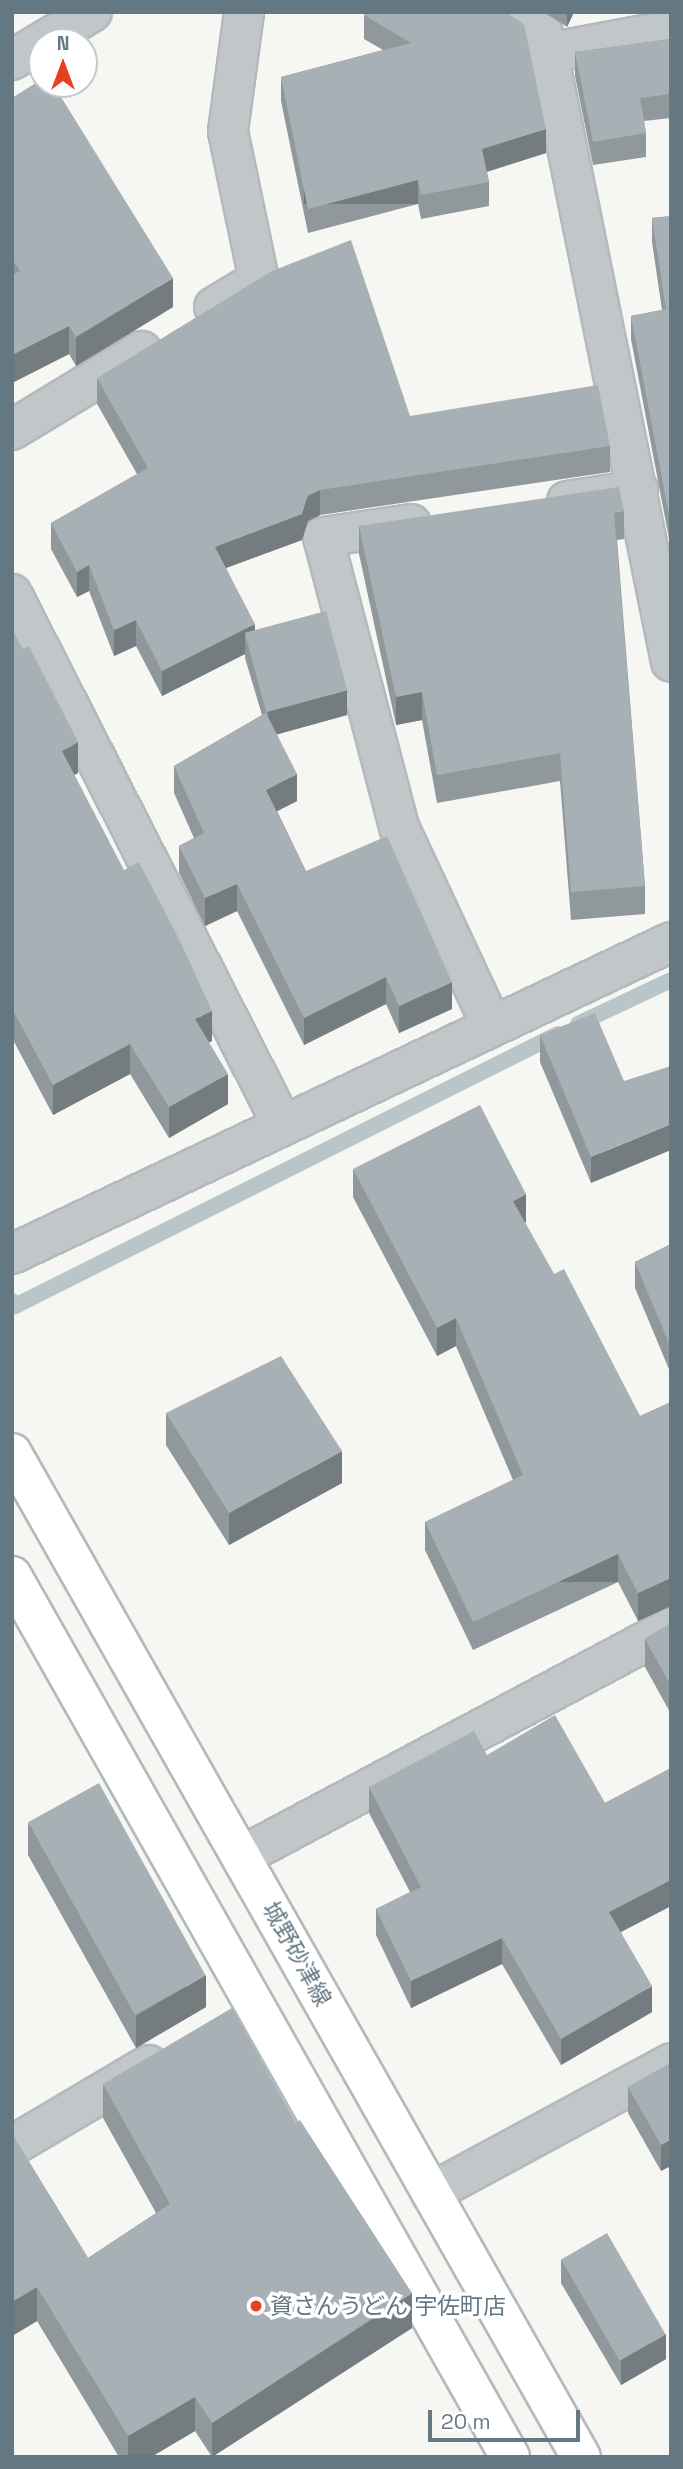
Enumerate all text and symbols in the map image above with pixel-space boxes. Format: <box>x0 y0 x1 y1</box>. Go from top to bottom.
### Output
north arrow <box>28 28 98 98</box>
text: N <box>57 31 69 56</box>
street label: 城野砂津線 <box>257 1897 337 2011</box>
place label: 資さんうどん 宇佐町店 <box>270 2292 506 2320</box>
marker: 資さんうどん 宇佐町店 <box>248 2298 264 2314</box>
scale bar <box>431 2396 583 2440</box>
text: 20 m <box>441 2408 491 2435</box>

